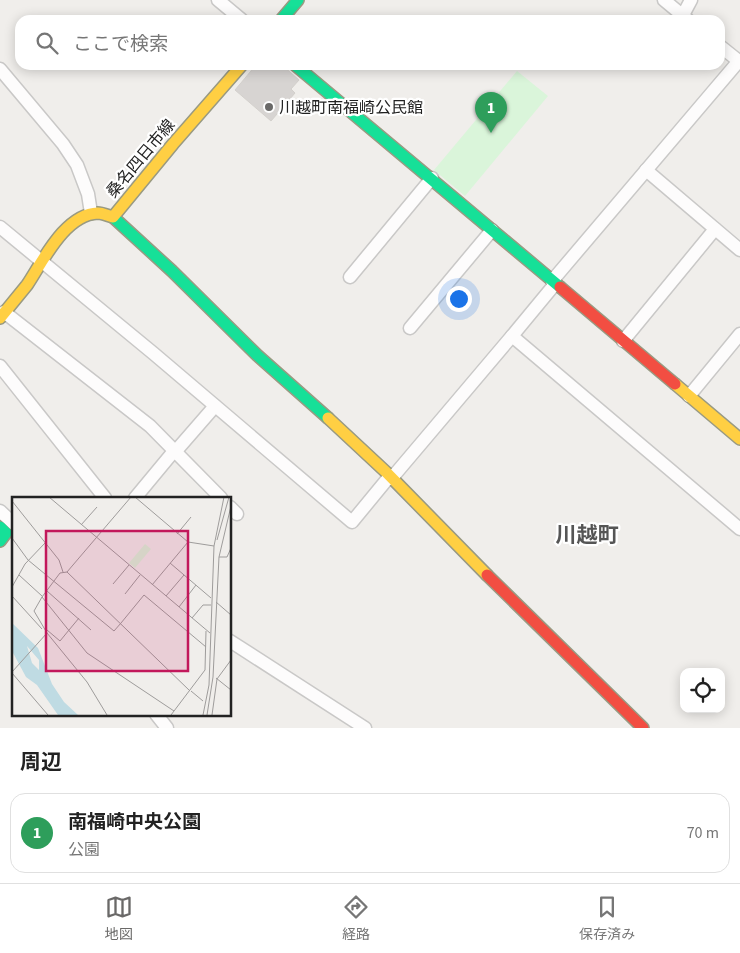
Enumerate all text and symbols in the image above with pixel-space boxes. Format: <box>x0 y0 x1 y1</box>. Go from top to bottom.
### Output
search box <box>15 15 725 70</box>
icon: search <box>33 29 61 57</box>
text: ここで検索 <box>73 31 168 58</box>
pin: 1 <box>475 92 507 133</box>
place label: 川越町南福崎公民館 <box>279 97 423 119</box>
marker: 川越町南福崎公民館 <box>263 101 275 113</box>
street label: 桑名四日市線 <box>101 115 180 202</box>
your location <box>446 286 472 312</box>
inset map <box>12 497 231 716</box>
district label: 川越町 <box>556 520 619 550</box>
map controls <box>680 668 725 713</box>
button: locate <box>680 668 725 713</box>
text: 周辺 <box>20 747 62 777</box>
text: 南福崎中央公園 <box>68 809 201 836</box>
text: 1 <box>33 822 41 844</box>
text: 70 m <box>687 822 719 844</box>
text: 公園 <box>68 839 100 861</box>
tab: 地図 <box>105 893 133 945</box>
tab: 経路 <box>342 893 370 945</box>
tab: 保存済み <box>579 893 635 945</box>

